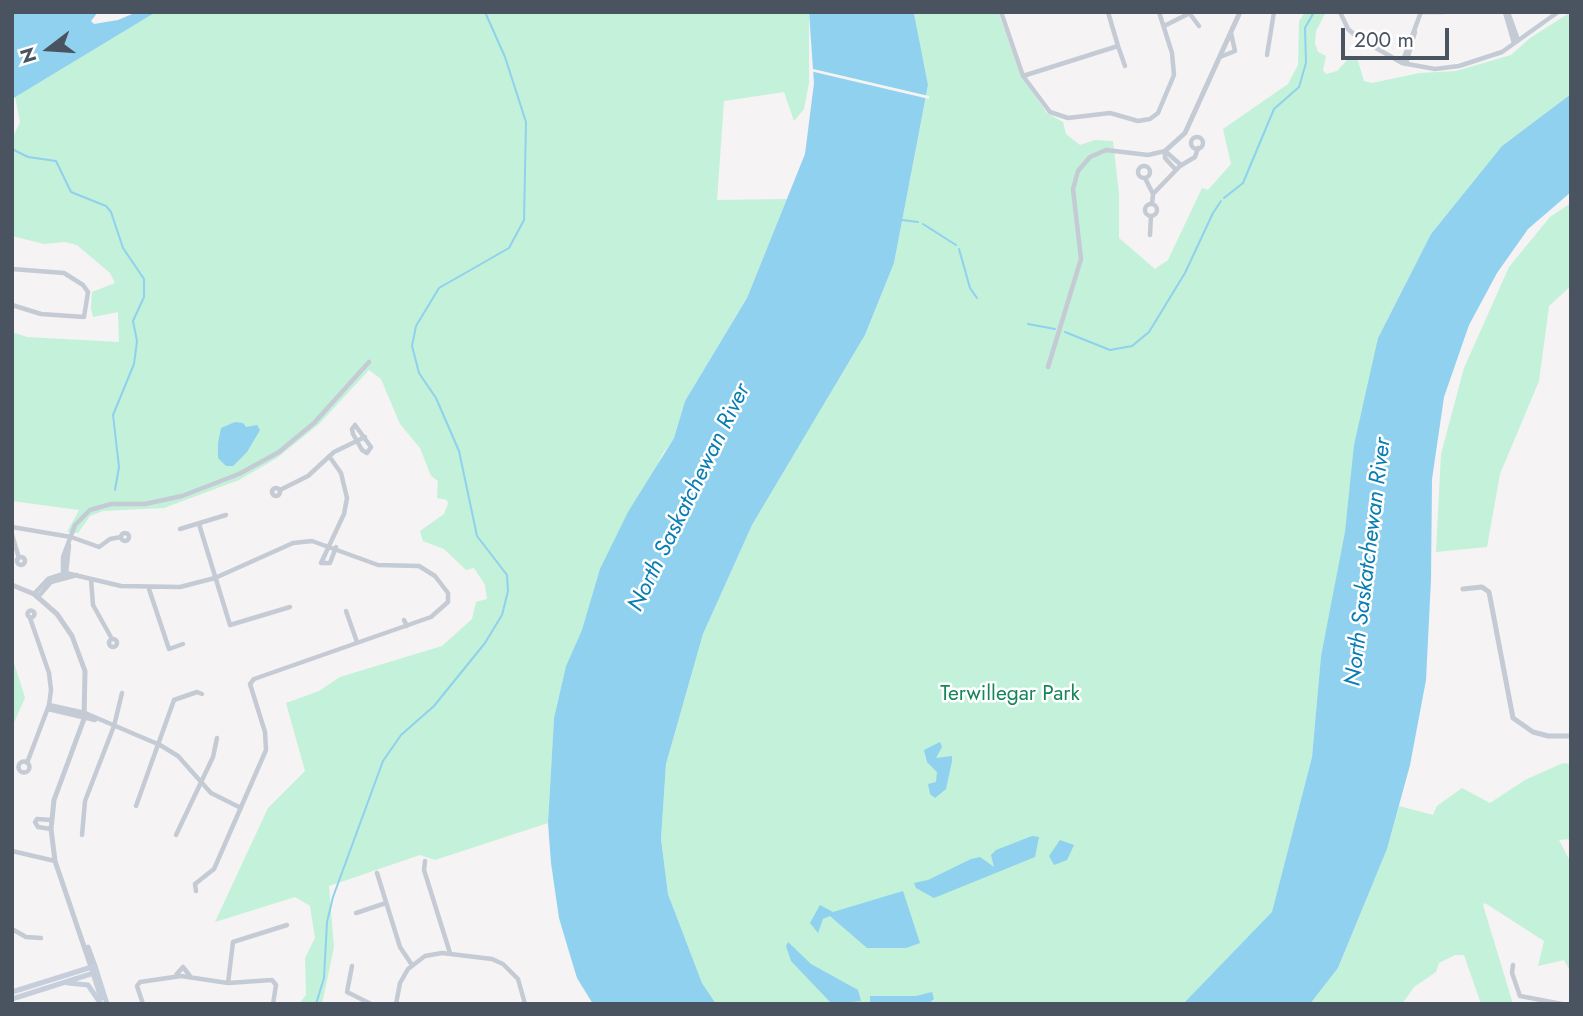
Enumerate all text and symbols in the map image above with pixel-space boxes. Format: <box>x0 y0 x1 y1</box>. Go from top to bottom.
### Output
north arrow <box>14 14 84 84</box>
scale bar <box>1345 14 1454 58</box>
text: 200 m <box>1354 25 1414 55</box>
text: N <box>13 44 44 66</box>
water label: North Saskatchewan River <box>623 380 757 616</box>
water label: North Saskatchewan River <box>1340 436 1398 688</box>
park label: Terwillegar Park <box>940 682 1080 708</box>

